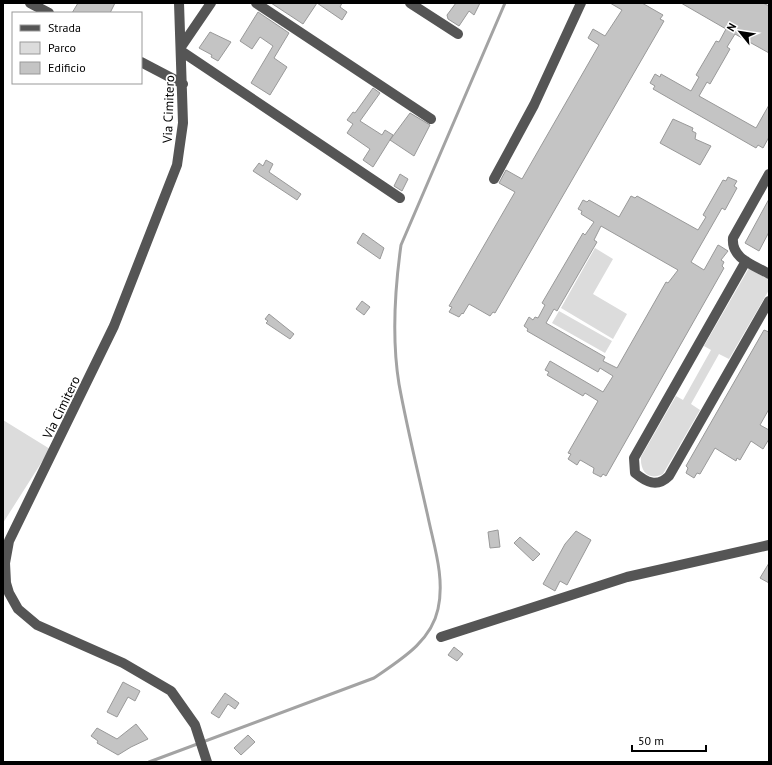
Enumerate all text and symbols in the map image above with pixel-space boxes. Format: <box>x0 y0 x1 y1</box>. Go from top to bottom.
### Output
legend <box>12 12 142 84</box>
north arrow <box>720 12 760 52</box>
text: Strada <box>48 20 81 35</box>
text: N <box>723 20 739 34</box>
text: Parco <box>48 40 76 55</box>
text: Edificio <box>48 60 86 75</box>
street label: Via Cimitero <box>159 75 178 144</box>
street label: Via Cimitero <box>38 373 84 442</box>
scale bar <box>632 727 706 753</box>
text: 50 m <box>638 733 664 748</box>

